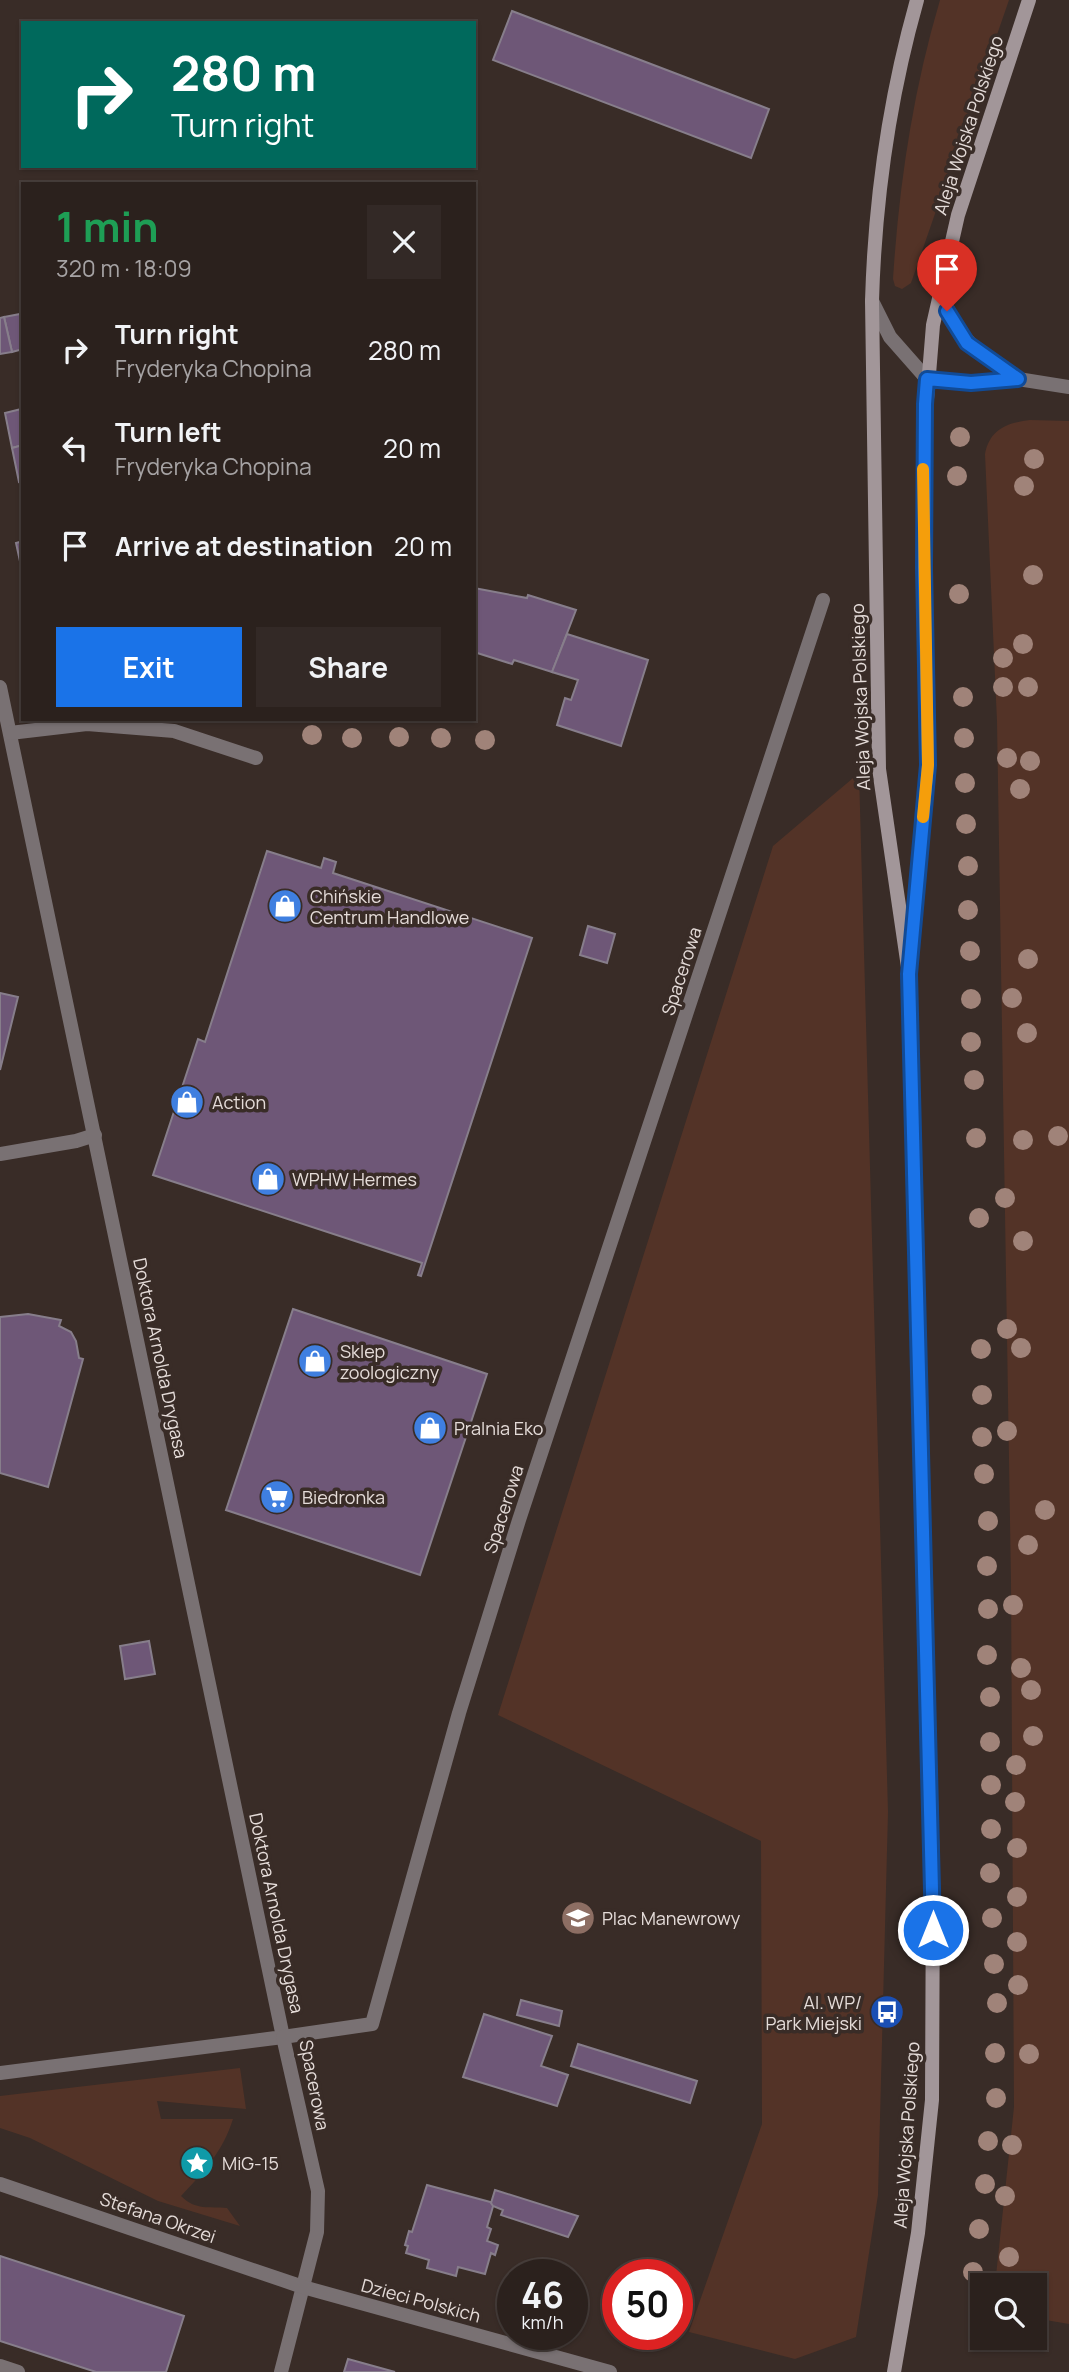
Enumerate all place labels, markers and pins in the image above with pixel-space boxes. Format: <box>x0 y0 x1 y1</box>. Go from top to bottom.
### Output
pin <box>917 239 977 311</box>
place label: Chińskie Centrum Handlowe <box>310 884 469 929</box>
shop icon: Chińskie Centrum Handlowe <box>266 887 304 925</box>
shop icon: Action <box>168 1083 206 1121</box>
place label: Action <box>212 1090 266 1114</box>
shop icon: WPHW Hermes <box>249 1160 287 1198</box>
place label: WPHW Hermes <box>292 1167 417 1191</box>
place label: Sklep zoologiczny <box>340 1339 440 1384</box>
shop icon: Sklep zoologiczny <box>296 1342 334 1380</box>
shop icon: Pralnia Eko <box>411 1409 449 1447</box>
place label: Pralnia Eko <box>454 1416 543 1440</box>
supermarket icon: Biedronka <box>258 1478 296 1516</box>
place label: Biedronka <box>302 1485 385 1509</box>
school or university icon: Plac Manewrowy <box>559 1899 597 1937</box>
place label: Plac Manewrowy <box>602 1906 741 1930</box>
place label: Al. WP/ Park Miejski <box>766 1990 862 2035</box>
bus stop icon: Al. WP/ Park Miejski <box>868 1993 906 2031</box>
place icon: MiG-15 <box>178 2144 216 2182</box>
place label: MiG-15 <box>222 2151 279 2175</box>

